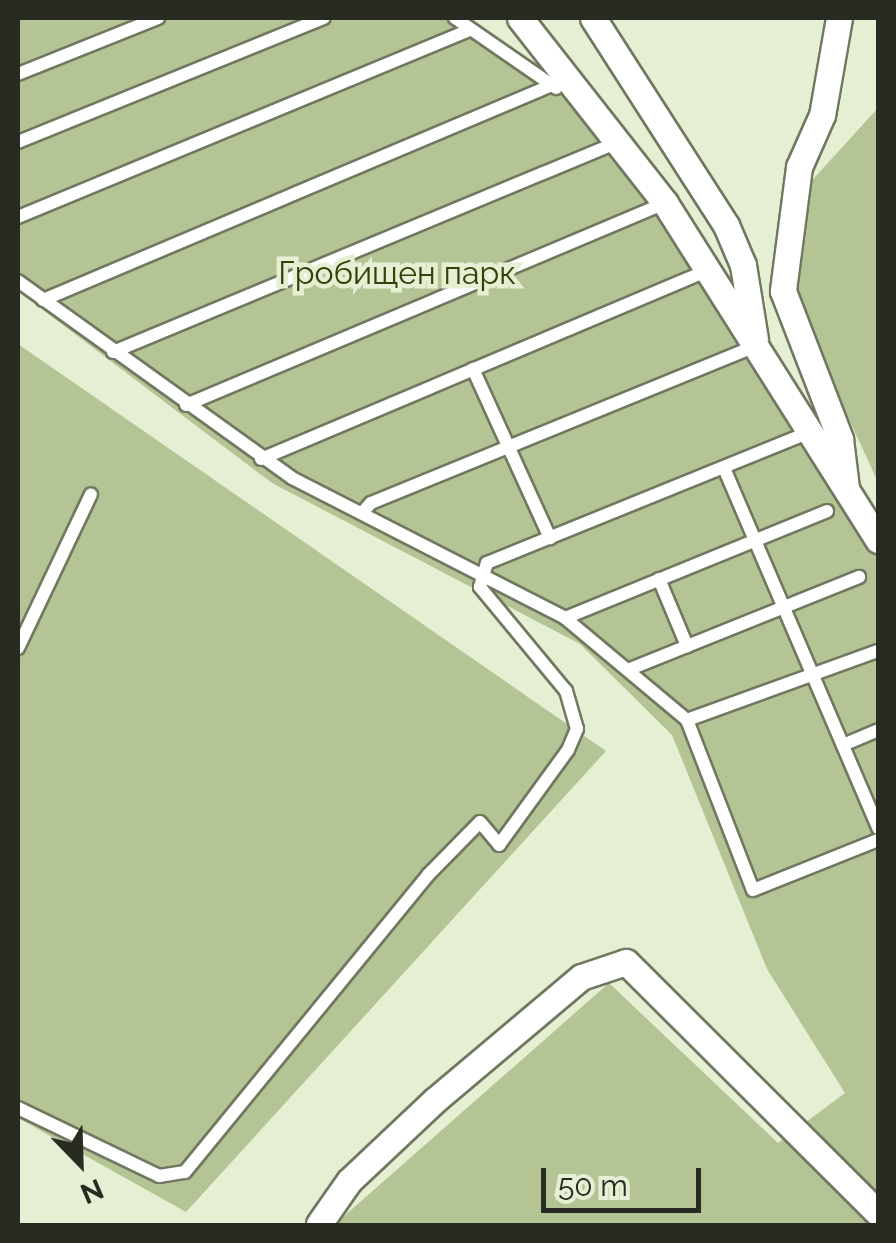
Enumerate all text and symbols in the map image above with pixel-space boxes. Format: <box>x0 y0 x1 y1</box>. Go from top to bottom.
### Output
park label: Гробищен парк <box>278 254 516 292</box>
north arrow <box>30 1113 130 1213</box>
scale bar <box>546 1148 706 1210</box>
text: 50 m <box>558 1168 628 1203</box>
text: N <box>76 1172 108 1210</box>

